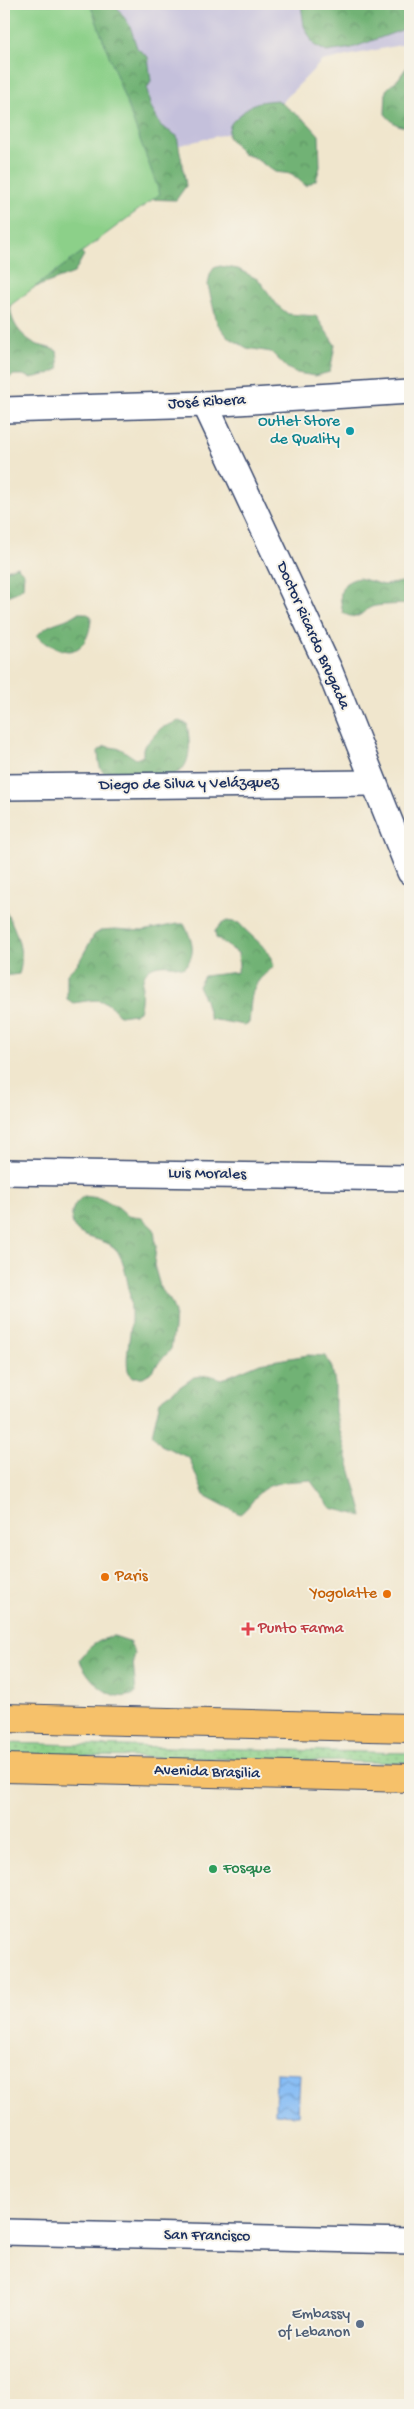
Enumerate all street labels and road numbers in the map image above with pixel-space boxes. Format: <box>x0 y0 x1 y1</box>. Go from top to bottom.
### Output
street label: José Ribera <box>168 391 247 415</box>
street label: Doctor Ricardo Brugada <box>271 558 354 714</box>
street label: Diego de Silva y Velázquez <box>98 774 280 796</box>
street label: Luis Morales <box>168 1165 247 1185</box>
street label: Avenida Brasilia <box>154 1762 261 1784</box>
street label: San Francisco <box>164 2227 250 2247</box>

